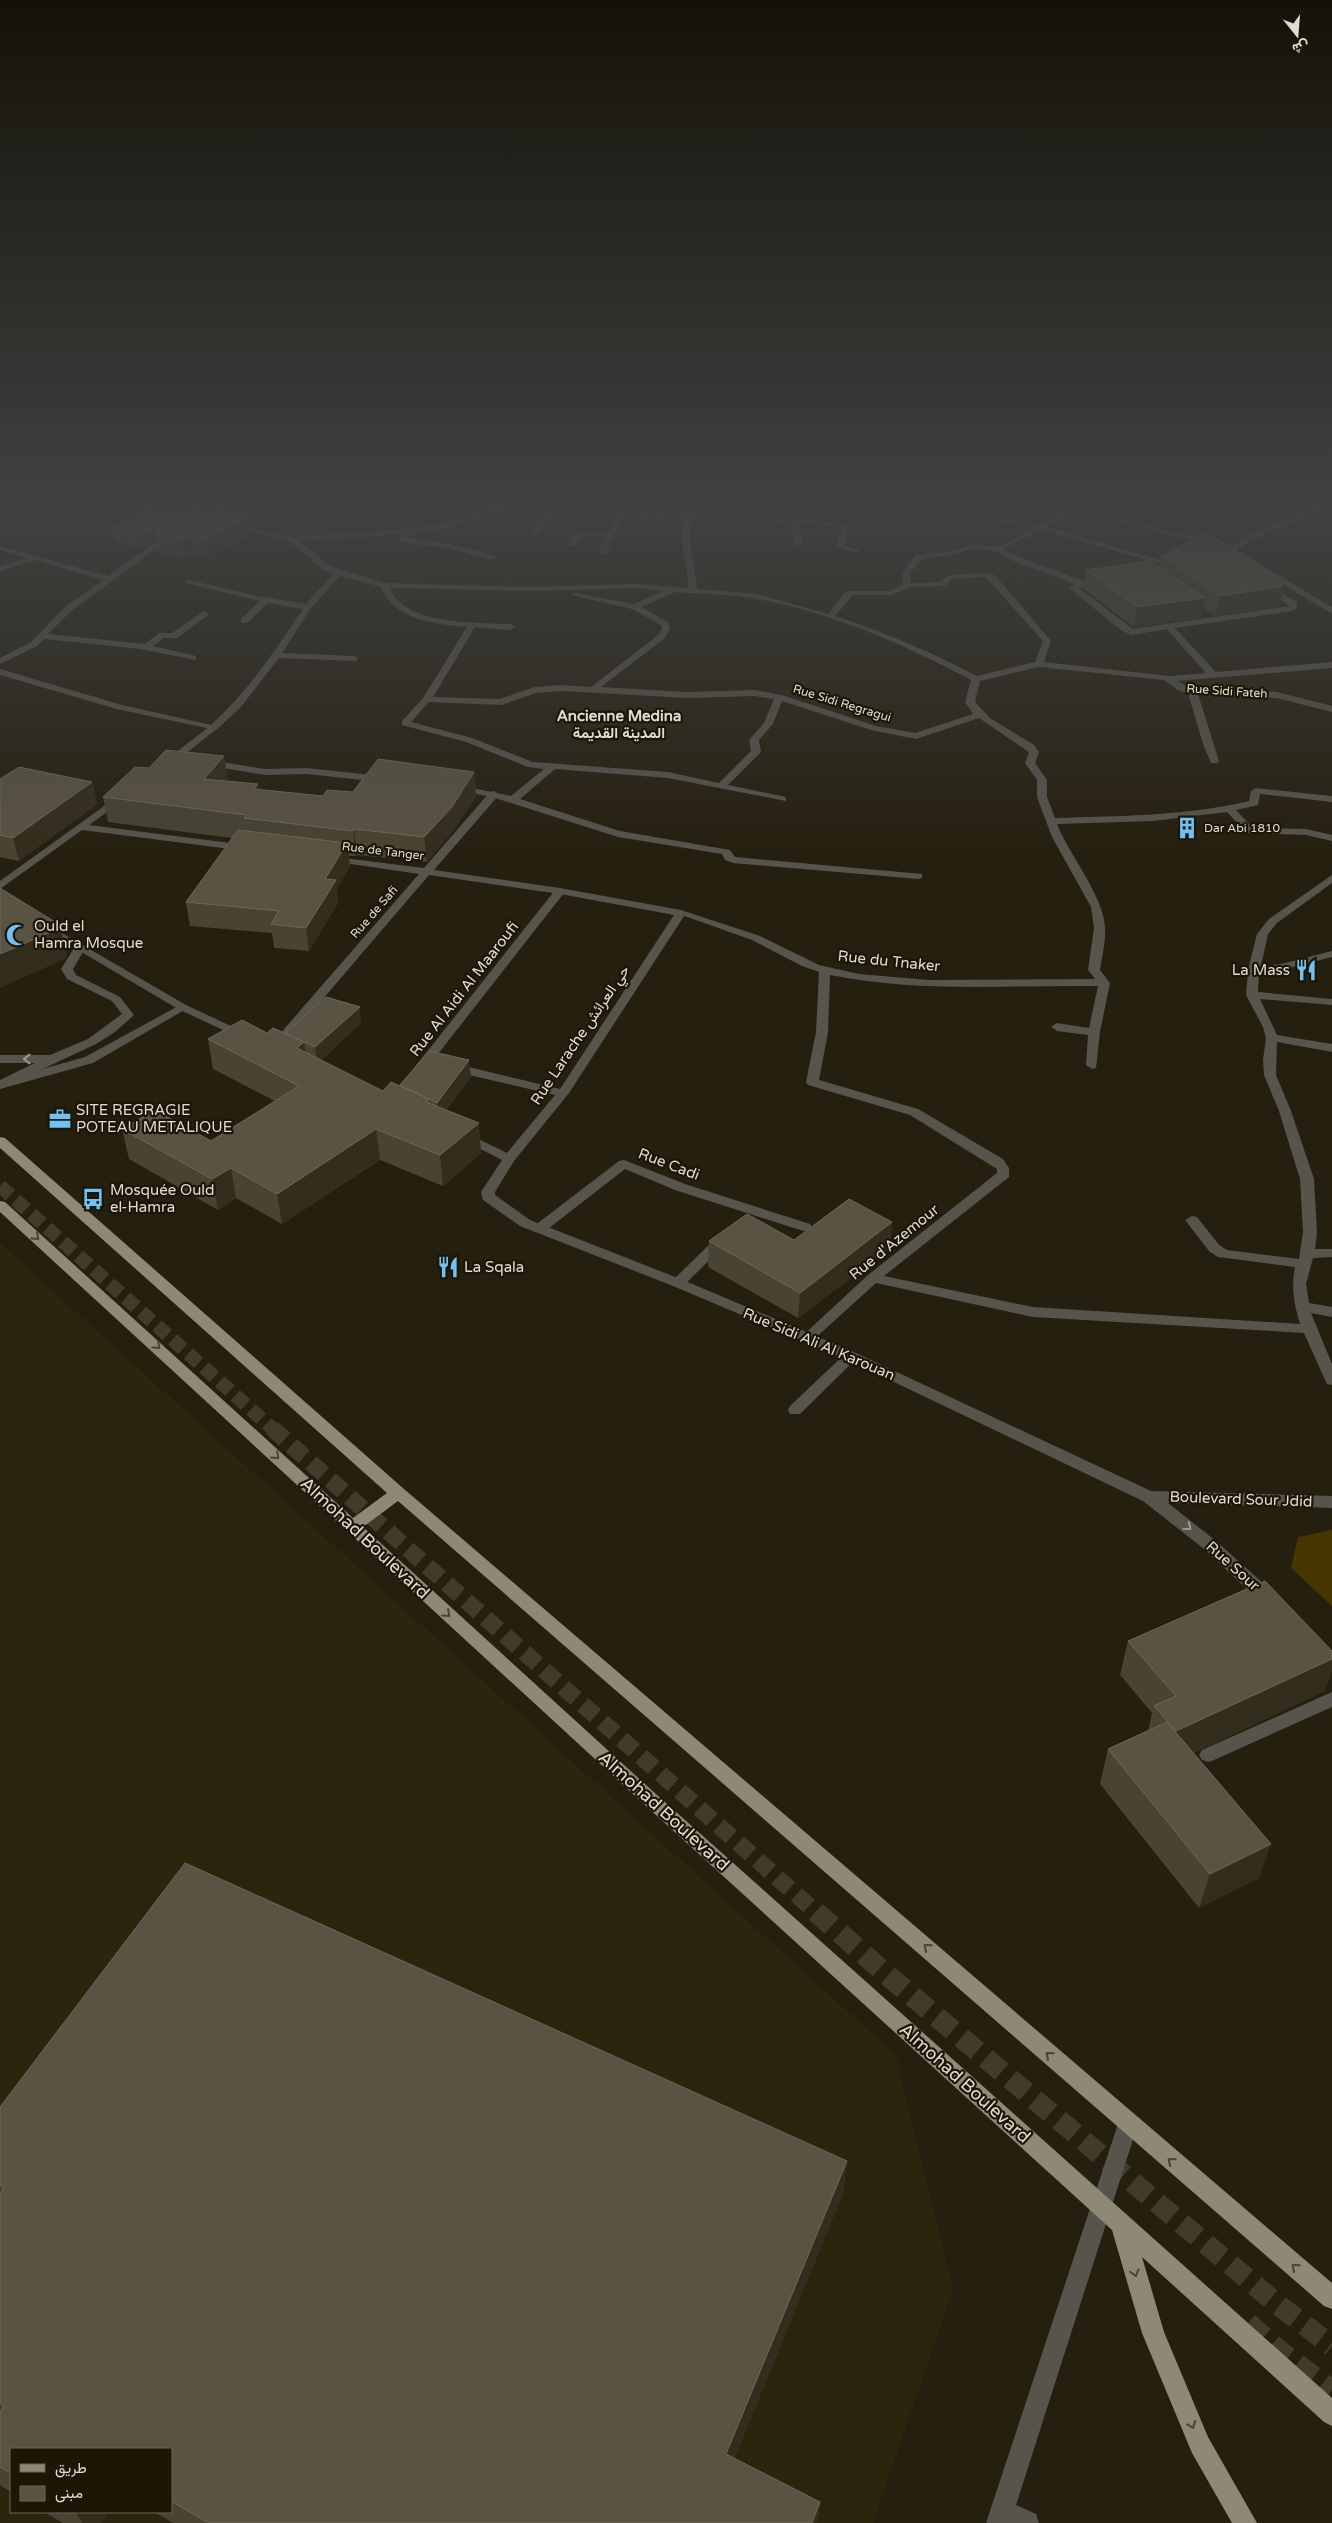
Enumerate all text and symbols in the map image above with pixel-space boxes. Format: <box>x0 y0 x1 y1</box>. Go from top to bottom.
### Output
north arrow <box>1272 10 1322 60</box>
text: ش <box>1290 36 1311 58</box>
street label: Rue Sidi Regragui <box>791 681 893 725</box>
street label: Rue Sidi Fateh <box>1186 681 1268 701</box>
district label: Ancienne Medina المدينة القديمة <box>557 707 681 742</box>
building icon: Dar Abi 1810 <box>1174 815 1200 841</box>
place label: Dar Abi 1810 <box>1204 821 1281 835</box>
street label: Rue de Tanger <box>341 839 425 863</box>
street label: Rue de Safi <box>347 883 401 941</box>
place label: Ould el Hamra Mosque <box>34 917 143 952</box>
street label: Rue Al Aidi Al Maaroufi <box>406 918 522 1060</box>
mosque icon: Ould el Hamra Mosque <box>4 922 30 948</box>
street label: Rue du Tnaker <box>837 947 941 975</box>
restaurant icon: La Mass <box>1293 957 1319 983</box>
place label: La Mass <box>1232 961 1290 979</box>
street label: Rue Larache حي العرائش <box>527 962 637 1110</box>
one-way arrow <box>22 1054 30 1064</box>
place label: SITE REGRAGIE POTEAU METALIQUE <box>76 1101 232 1136</box>
office icon: SITE REGRAGIE POTEAU METALIQUE <box>47 1106 73 1132</box>
street label: Rue Cadi <box>636 1144 702 1184</box>
place label: Mosquée Ould el-Hamra <box>110 1181 214 1216</box>
bus stop icon: Mosquée Ould el-Hamra <box>80 1186 106 1212</box>
street label: Rue d'Azemour <box>846 1200 943 1284</box>
one-way arrow <box>31 1231 40 1240</box>
restaurant icon: La Sqala <box>435 1254 461 1280</box>
place label: La Sqala <box>464 1258 524 1276</box>
street label: Rue Sidi Ali Al Karouan <box>740 1304 898 1384</box>
one-way arrow <box>151 1340 160 1349</box>
one-way arrow <box>271 1450 280 1459</box>
street label: Almohad Boulevard <box>296 1472 434 1604</box>
street label: Boulevard Sour Jdid <box>1169 1488 1313 1510</box>
one-way arrow <box>1182 1522 1191 1530</box>
street label: Rue Sour <box>1203 1537 1264 1595</box>
one-way arrow <box>442 1608 451 1617</box>
street label: Almohad Boulevard <box>594 1746 734 1876</box>
one-way arrow <box>923 1944 932 1953</box>
street label: Almohad Boulevard <box>895 2018 1035 2148</box>
one-way arrow <box>1045 2051 1054 2060</box>
one-way arrow <box>1168 2158 1177 2167</box>
one-way arrow <box>1292 2264 1301 2272</box>
one-way arrow <box>1130 2269 1140 2277</box>
one-way arrow <box>1185 2420 1196 2429</box>
legend <box>10 2448 172 2513</box>
text: طريق <box>55 2459 87 2478</box>
text: مبنى <box>55 2484 83 2503</box>

